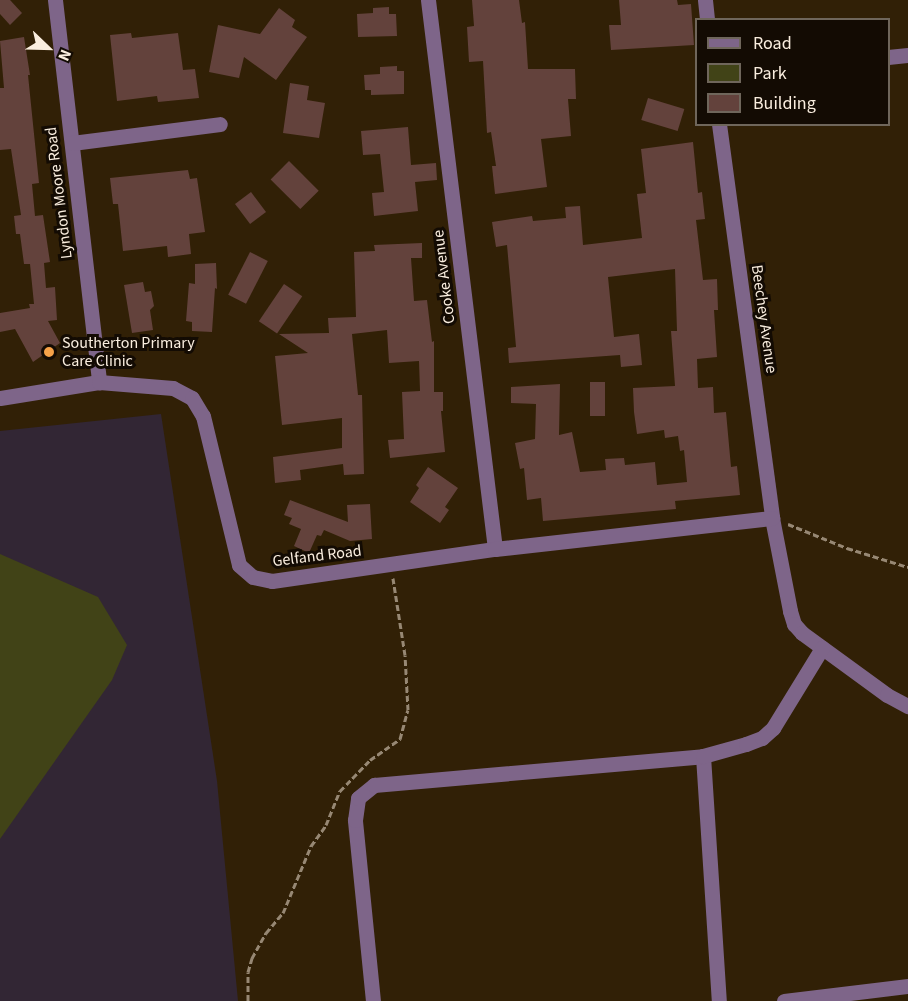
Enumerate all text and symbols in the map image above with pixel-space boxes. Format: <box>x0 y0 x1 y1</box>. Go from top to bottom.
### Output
north arrow <box>18 18 78 78</box>
legend <box>695 18 890 126</box>
text: Road <box>753 31 792 56</box>
text: N <box>52 46 77 64</box>
text: Park <box>753 61 787 86</box>
text: Building <box>753 91 816 116</box>
street label: Lyndon Moore Road <box>41 126 77 260</box>
street label: Cooke Avenue <box>429 229 459 325</box>
street label: Beechey Avenue <box>747 264 781 374</box>
place label: Southerton Primary Care Clinic <box>62 333 195 371</box>
marker: Southerton Primary Care Clinic <box>40 343 58 361</box>
street label: Gelfand Road <box>271 541 363 571</box>

